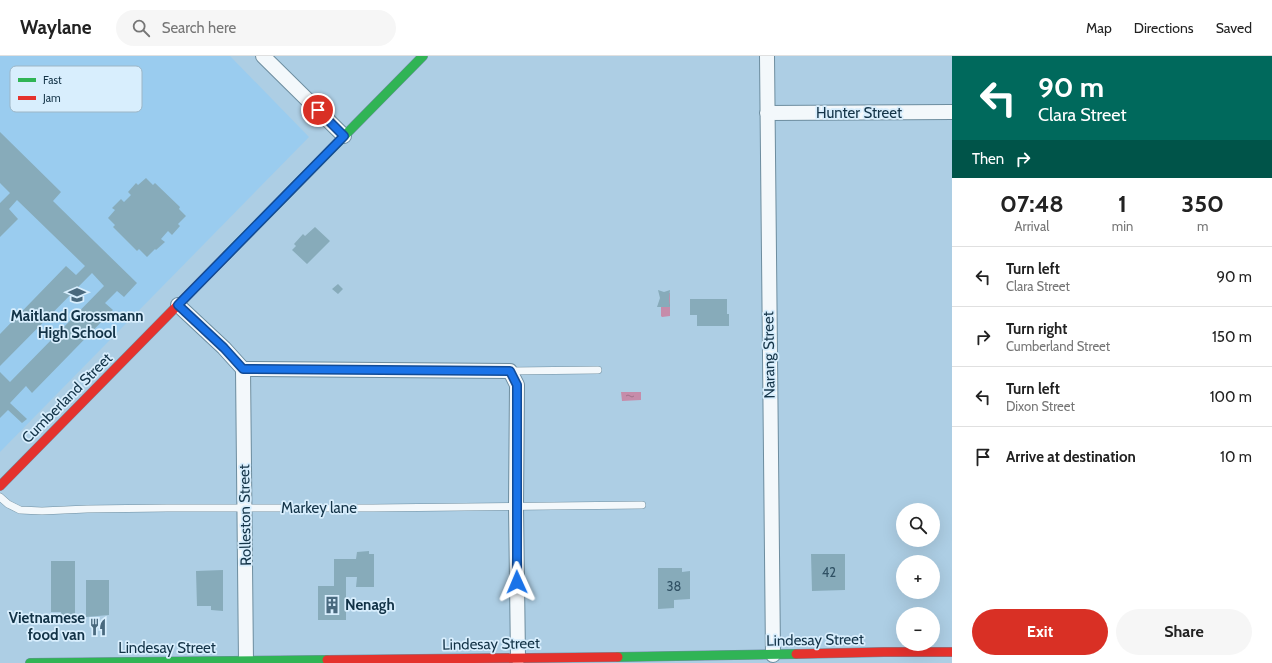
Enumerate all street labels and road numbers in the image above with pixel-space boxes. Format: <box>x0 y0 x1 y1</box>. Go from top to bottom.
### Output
street label: Hunter Street <box>816 104 902 122</box>
street label: Narang Street <box>759 311 779 399</box>
street label: Cumberland Street <box>18 349 116 447</box>
street label: Rolleston Street <box>235 464 255 566</box>
street label: Markey lane <box>281 499 357 517</box>
street label: Lindesay Street <box>766 630 864 650</box>
street label: Lindesay Street <box>442 634 540 654</box>
street label: Lindesay Street <box>118 639 216 657</box>

